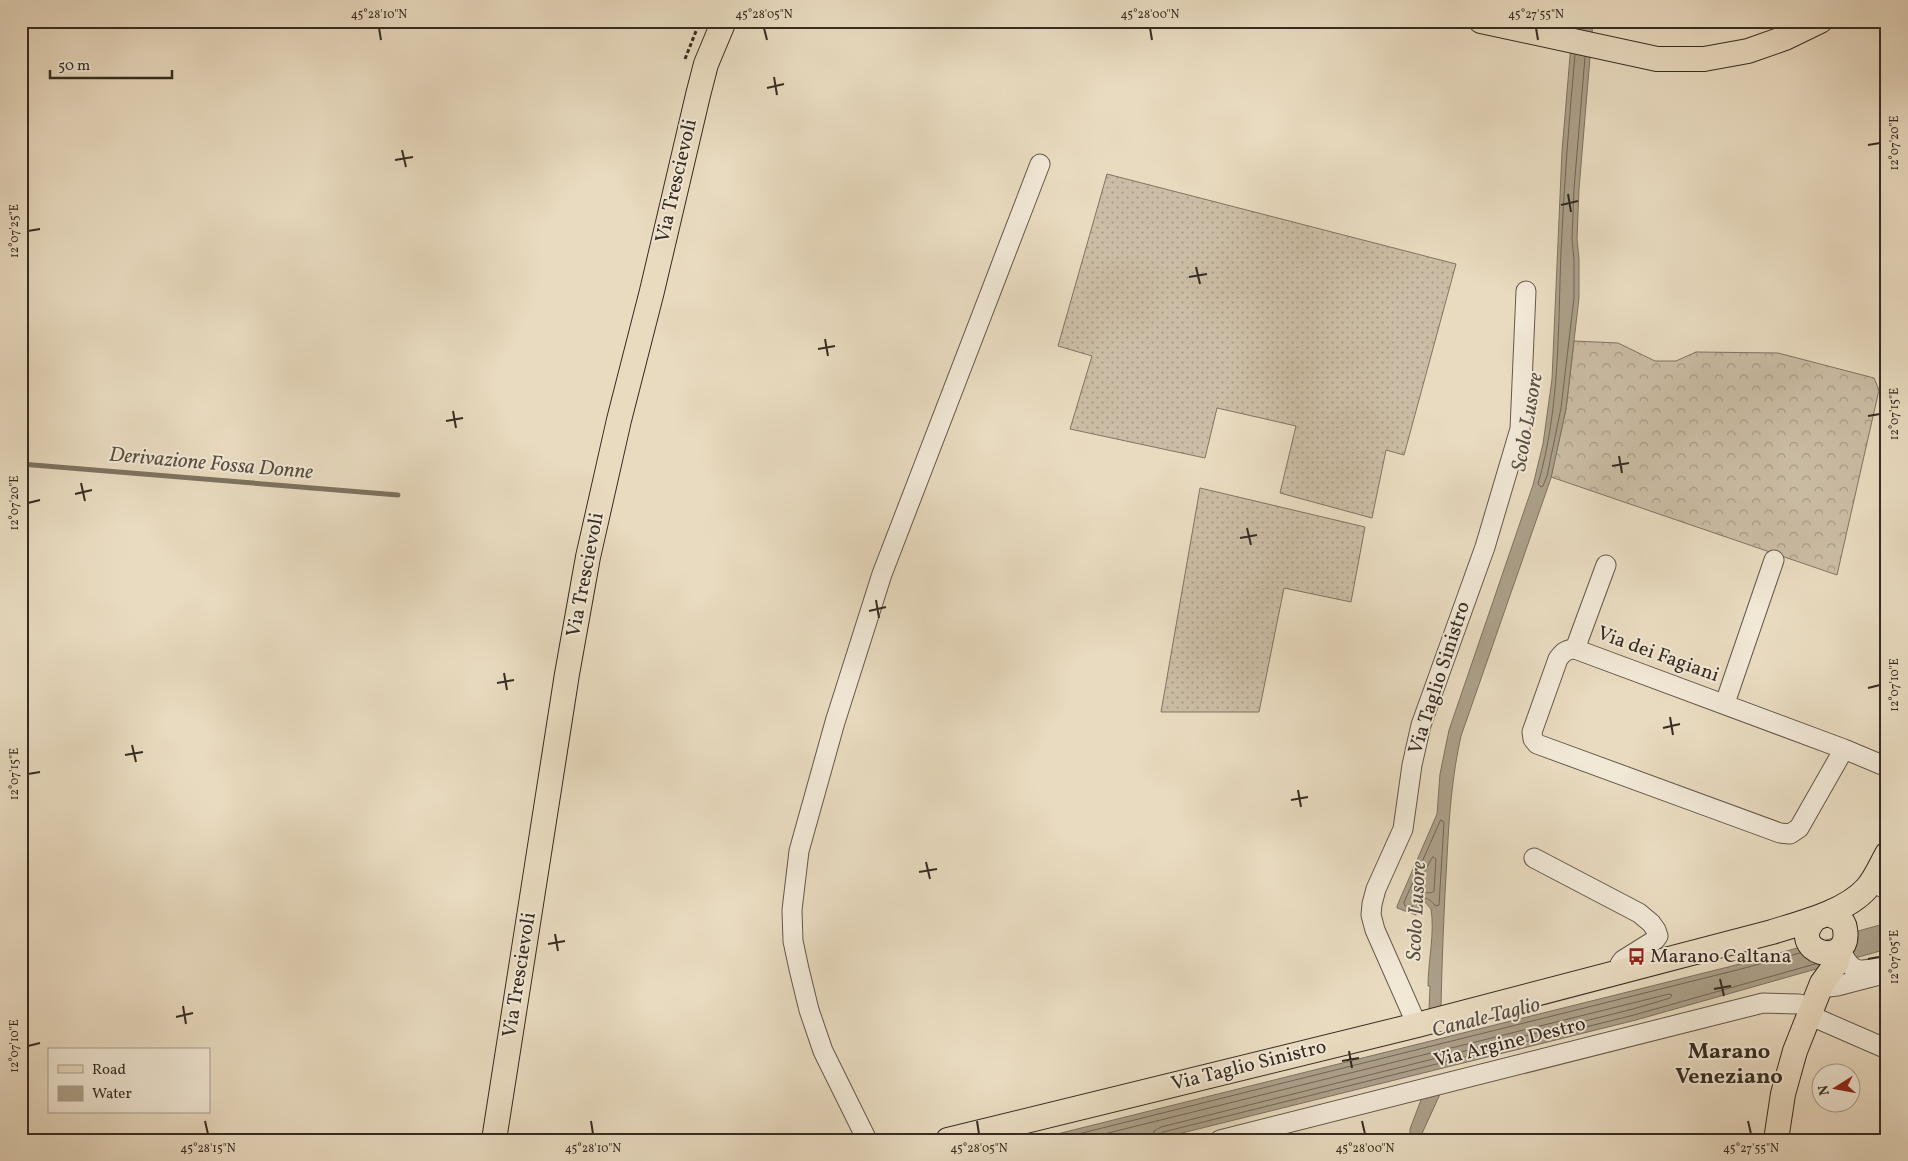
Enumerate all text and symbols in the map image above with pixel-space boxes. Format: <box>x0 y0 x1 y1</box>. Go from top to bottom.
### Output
text: 45°28'10"N <box>351 7 407 23</box>
text: 45°28'05"N <box>735 7 793 23</box>
text: 45°28'00"N <box>1120 7 1180 23</box>
text: 45°27'55"N <box>1508 7 1564 23</box>
scale bar <box>50 48 172 80</box>
text: 50 m <box>58 56 90 77</box>
text: 12°07'20"E <box>1887 115 1903 171</box>
street label: Via Trescievoli <box>649 116 705 246</box>
text: 12°07'25"E <box>7 204 23 258</box>
water label: Scolo Lusore <box>1505 370 1551 474</box>
text: 12°07'15"E <box>1887 388 1903 440</box>
water label: Derivazione Fossa Donne <box>108 441 315 487</box>
text: 12°07'20"E <box>7 475 23 531</box>
street label: Via Trescievoli <box>560 510 612 640</box>
street label: Via Taglio Sinistro <box>1402 598 1478 758</box>
street label: Via dei Fagiani <box>1593 620 1723 690</box>
text: 12°07'10"E <box>1887 658 1903 712</box>
text: 12°07'15"E <box>7 748 23 800</box>
water label: Scolo Lusore <box>1400 860 1434 961</box>
street label: Via Trescievoli <box>496 910 544 1040</box>
text: 12°07'05"E <box>1887 930 1903 984</box>
place label: Marano Caltana <box>1650 943 1791 971</box>
bus stop icon: Marano Caltana <box>1626 947 1646 967</box>
water label: Canale Taglio <box>1429 990 1544 1045</box>
street label: Via Argine Destro <box>1431 1011 1589 1075</box>
text: 12°07'10"E <box>7 1019 23 1073</box>
street label: Via Taglio Sinistro <box>1168 1033 1330 1099</box>
district label: Marano Veneziano <box>1675 1037 1783 1093</box>
legend <box>48 1048 210 1114</box>
text: Road <box>92 1060 126 1081</box>
north arrow <box>1810 1064 1860 1114</box>
text: N <box>1814 1083 1835 1097</box>
text: Water <box>92 1084 132 1105</box>
text: 45°28'15"N <box>180 1141 236 1157</box>
text: 45°28'10"N <box>565 1141 621 1157</box>
text: 45°28'05"N <box>950 1141 1008 1157</box>
text: 45°28'00"N <box>1335 1141 1395 1157</box>
text: 45°27'55"N <box>1723 1141 1779 1157</box>

